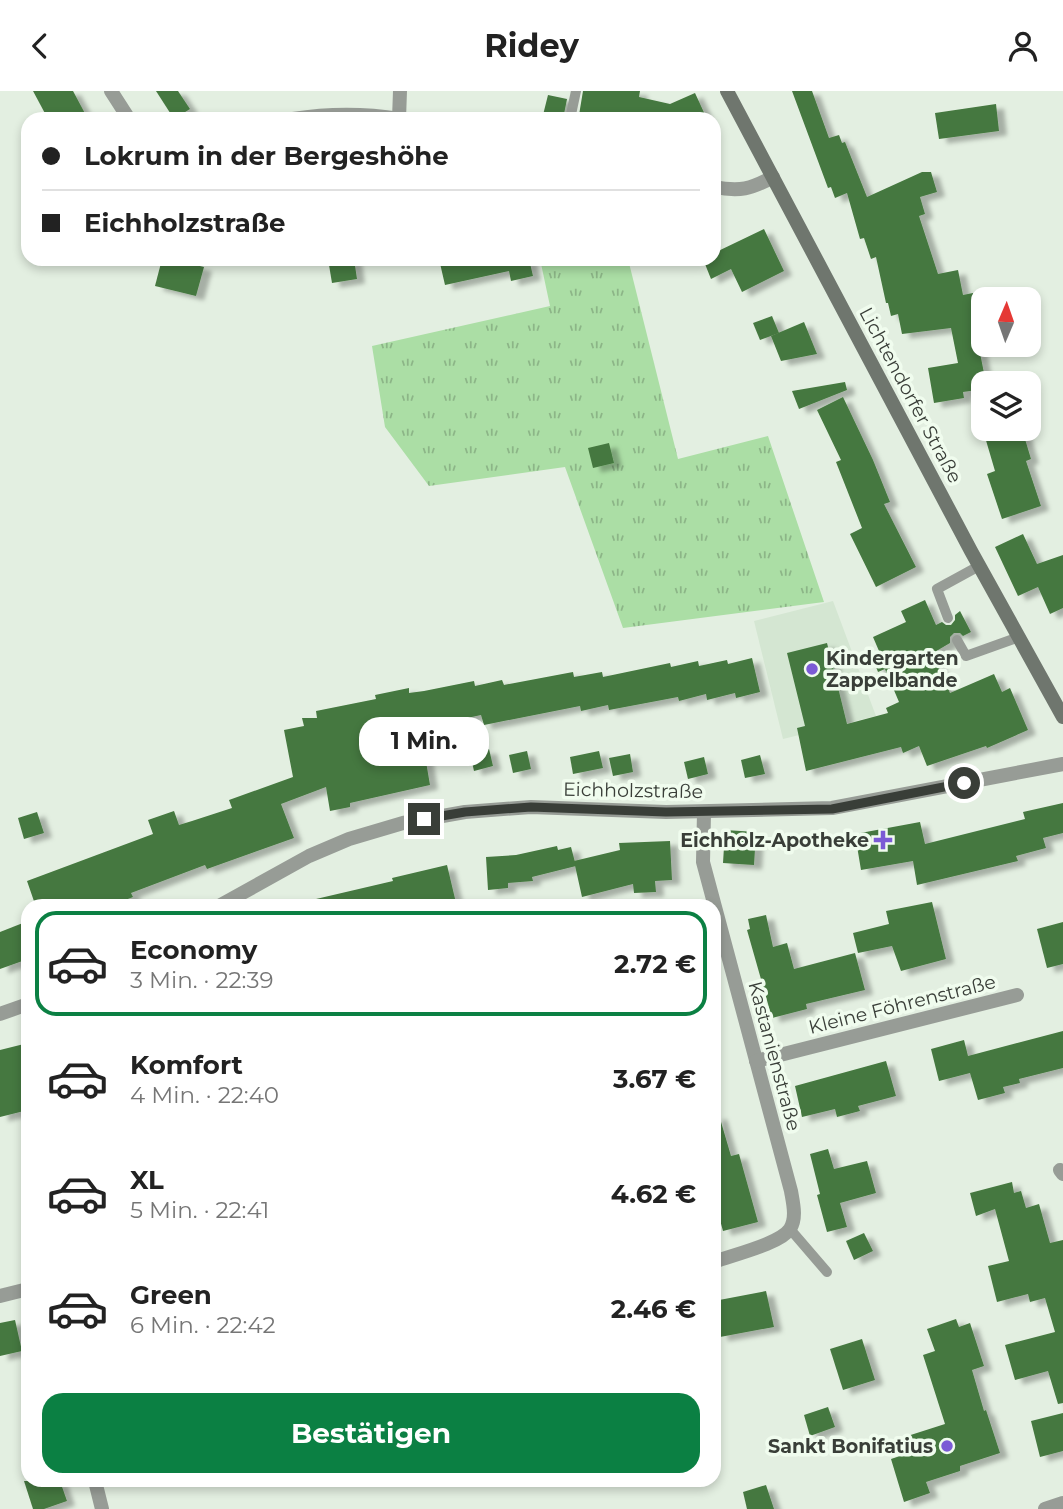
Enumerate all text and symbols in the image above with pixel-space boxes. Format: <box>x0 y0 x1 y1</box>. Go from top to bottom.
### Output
text: Ridey <box>484 26 579 65</box>
icon: back <box>21 27 59 65</box>
icon: person <box>1004 27 1042 65</box>
text: Lokrum in der Bergeshöhe <box>84 140 449 172</box>
text: Eichholzstraße <box>84 207 285 239</box>
north arrow <box>971 287 1041 357</box>
map controls <box>971 287 1041 441</box>
street label: Lichtendorfer Straße <box>854 303 967 487</box>
button: layers <box>971 371 1041 441</box>
place label: Kindergarten Zappelbande <box>826 647 959 692</box>
marker: Kindergarten Zappelbande <box>804 661 820 677</box>
callout: 1 Min. <box>359 717 489 767</box>
text: 1 Min. <box>391 727 457 755</box>
route start <box>948 767 980 799</box>
street label: Eichholzstraße <box>563 778 703 803</box>
route end <box>408 803 440 835</box>
place label: Eichholz-Apotheke <box>680 829 869 852</box>
marker: Eichholz-Apotheke <box>875 832 891 848</box>
icon: car <box>46 932 109 995</box>
text: Economy <box>130 934 257 966</box>
text: 2.72 € <box>614 948 696 980</box>
text: 3 Min. · 22:39 <box>130 966 273 994</box>
street label: Kleine Föhrenstraße <box>806 970 998 1039</box>
street label: Kastanienstraße <box>744 979 806 1133</box>
icon: car <box>46 1047 109 1110</box>
text: Komfort <box>130 1049 243 1081</box>
text: 3.67 € <box>613 1063 696 1095</box>
text: 4 Min. · 22:40 <box>130 1081 279 1109</box>
icon: car <box>46 1162 109 1225</box>
text: XL <box>130 1164 164 1196</box>
text: 4.62 € <box>611 1178 696 1210</box>
text: 5 Min. · 22:41 <box>130 1196 269 1224</box>
icon: car <box>46 1277 109 1340</box>
text: Green <box>130 1279 212 1311</box>
text: 2.46 € <box>611 1293 696 1325</box>
text: 6 Min. · 22:42 <box>130 1311 276 1339</box>
button: Bestätigen <box>42 1393 700 1473</box>
place label: Sankt Bonifatius <box>768 1435 933 1458</box>
marker: Sankt Bonifatius <box>939 1438 955 1454</box>

